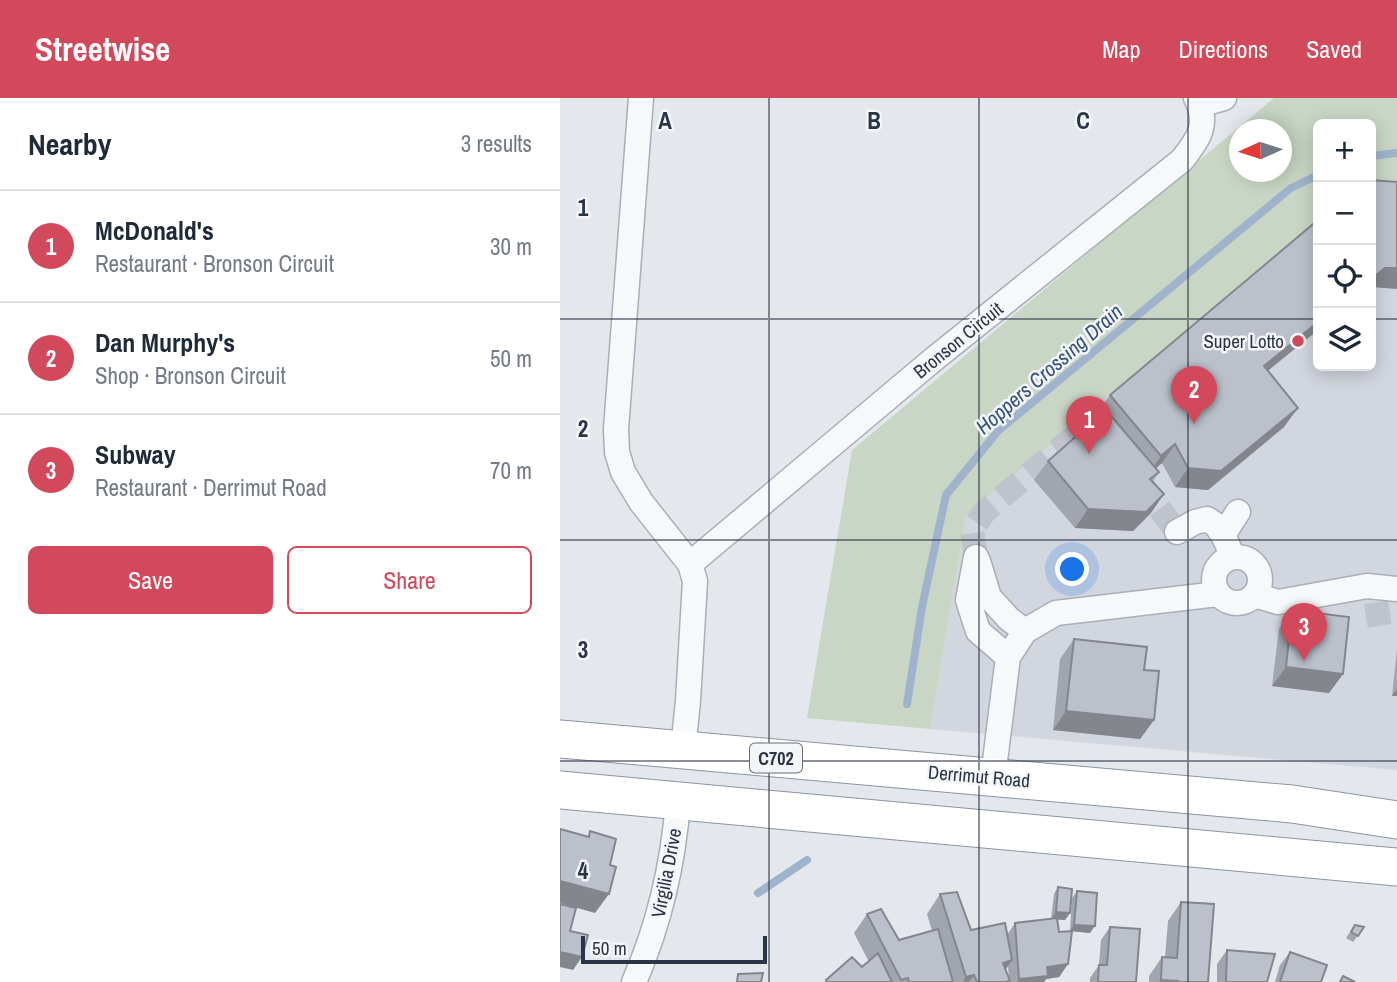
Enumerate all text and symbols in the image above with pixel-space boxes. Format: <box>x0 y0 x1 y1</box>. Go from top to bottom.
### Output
text: Streetwise <box>35 27 170 71</box>
text: Map <box>1102 33 1140 65</box>
text: Directions <box>1178 33 1268 65</box>
text: Saved <box>1306 33 1362 65</box>
text: A <box>658 105 672 136</box>
text: B <box>867 105 881 136</box>
text: C <box>1076 105 1090 136</box>
north arrow <box>1229 119 1292 182</box>
map controls <box>1313 119 1376 371</box>
button: + <box>1313 119 1376 182</box>
text: Nearby <box>28 124 111 164</box>
text: 3 results <box>461 128 532 159</box>
button: − <box>1313 182 1376 245</box>
text: 1 <box>578 192 589 223</box>
text: McDonald's <box>95 213 214 248</box>
text: 1 <box>46 231 56 262</box>
text: 30 m <box>490 231 532 262</box>
button: locate <box>1313 245 1376 308</box>
text: Restaurant · Bronson Circuit <box>95 248 334 279</box>
street label: Bronson Circuit <box>908 295 1009 384</box>
water label: Hoppers Crossing Drain <box>969 297 1129 441</box>
button: layers <box>1313 308 1376 371</box>
text: Dan Murphy's <box>95 325 235 360</box>
place label: Super Lotto <box>1203 328 1284 354</box>
marker: Super Lotto <box>1290 333 1306 349</box>
text: 2 <box>46 343 56 374</box>
text: 50 m <box>490 343 532 374</box>
text: Shop · Bronson Circuit <box>95 360 286 391</box>
pin: 2 <box>1171 366 1217 424</box>
pin: 1 <box>1066 396 1112 454</box>
text: 2 <box>578 413 588 444</box>
text: Subway <box>95 437 176 472</box>
text: 3 <box>46 455 56 486</box>
text: 70 m <box>490 455 532 486</box>
text: Restaurant · Derrimut Road <box>95 472 327 503</box>
button: Save <box>28 546 273 614</box>
button: Share <box>287 546 532 614</box>
your location <box>1055 552 1089 586</box>
pin: 3 <box>1281 603 1327 661</box>
text: 3 <box>578 634 588 665</box>
road number: C702 <box>750 744 802 772</box>
street label: Derrimut Road <box>927 759 1031 793</box>
street label: Virgilia Drive <box>645 826 687 920</box>
text: 4 <box>578 855 589 886</box>
scale bar <box>581 933 766 965</box>
text: 50 m <box>592 935 627 961</box>

